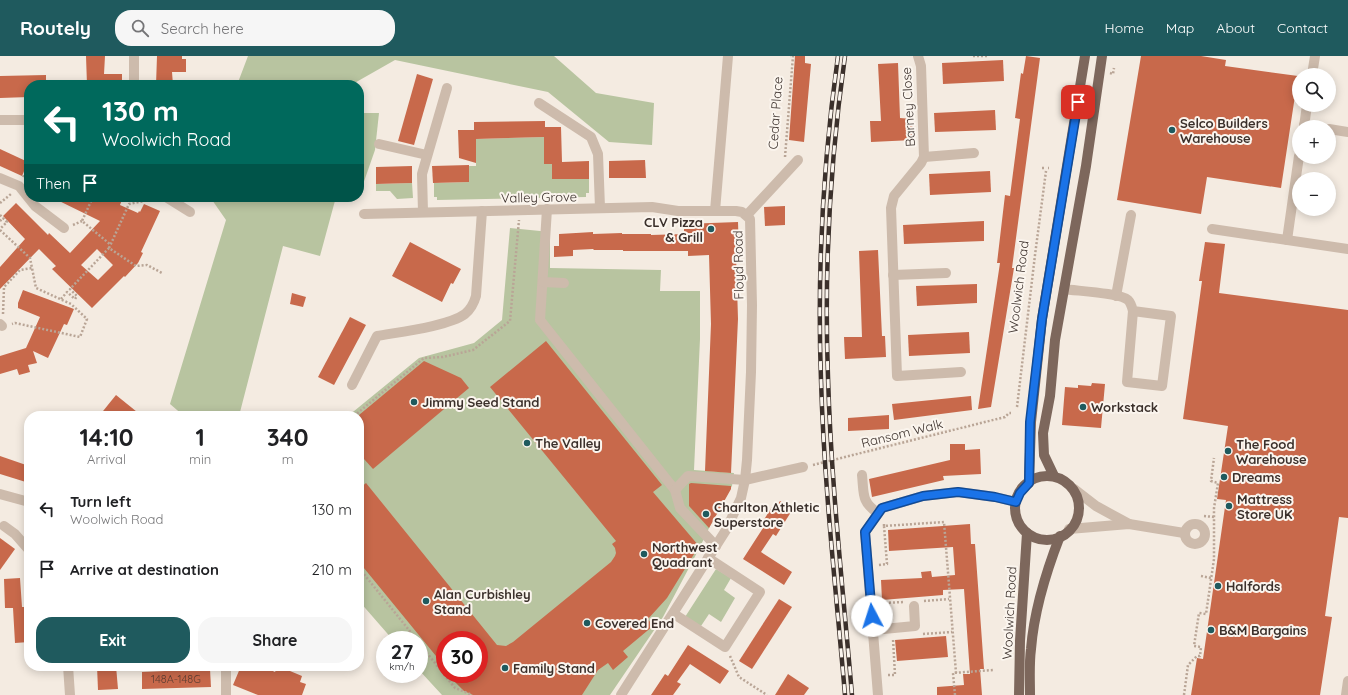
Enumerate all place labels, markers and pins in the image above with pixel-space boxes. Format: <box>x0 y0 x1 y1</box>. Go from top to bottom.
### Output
pin <box>1061 85 1095 119</box>
place label: Selco Builders Warehouse <box>1180 115 1268 146</box>
marker: Selco Builders Warehouse <box>1167 125 1177 135</box>
place label: CLV Pizza & Grill <box>644 214 703 245</box>
marker: CLV Pizza & Grill <box>706 224 716 234</box>
place label: Jimmy Seed Stand <box>422 394 539 410</box>
marker: Jimmy Seed Stand <box>409 397 419 407</box>
place label: Workstack <box>1091 399 1158 415</box>
marker: Workstack <box>1078 402 1088 412</box>
place label: The Valley <box>535 435 601 451</box>
place label: The Food Warehouse <box>1236 436 1307 467</box>
marker: The Valley <box>522 438 532 448</box>
marker: The Food Warehouse <box>1223 446 1233 456</box>
place label: Dreams <box>1232 469 1281 485</box>
marker: Dreams <box>1219 472 1229 482</box>
place label: Mattress Store UK <box>1237 491 1293 522</box>
place label: Charlton Athletic Superstore <box>714 499 819 530</box>
marker: Mattress Store UK <box>1224 501 1234 511</box>
marker: Charlton Athletic Superstore <box>701 509 711 519</box>
place label: Northwest Quadrant <box>652 539 717 570</box>
marker: Northwest Quadrant <box>639 549 649 559</box>
place label: Halfords <box>1226 578 1280 594</box>
marker: Halfords <box>1213 581 1223 591</box>
place label: Alan Curbishley Stand <box>434 586 531 617</box>
marker: Alan Curbishley Stand <box>421 596 431 606</box>
place label: Covered End <box>595 615 674 631</box>
marker: Covered End <box>582 618 592 628</box>
place label: B&M Bargains <box>1219 622 1307 638</box>
marker: B&M Bargains <box>1206 625 1216 635</box>
place label: Family Stand <box>513 660 595 676</box>
marker: Family Stand <box>500 663 510 673</box>

